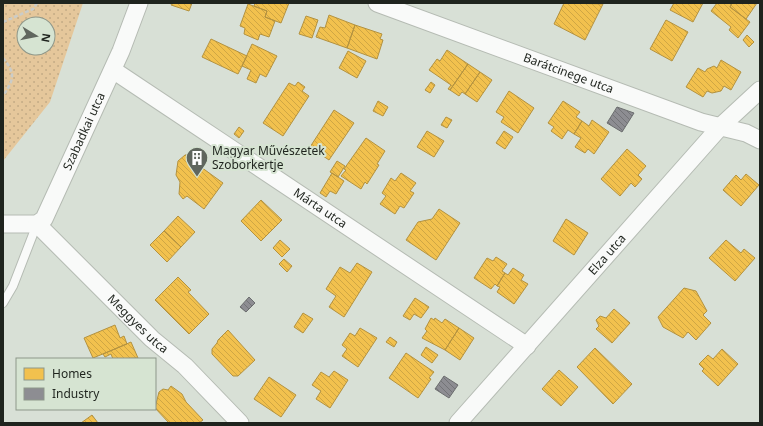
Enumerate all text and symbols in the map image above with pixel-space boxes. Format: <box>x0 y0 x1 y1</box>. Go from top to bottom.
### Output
north arrow <box>16 16 56 56</box>
text: N <box>38 32 55 44</box>
street label: Barátcinege utca <box>521 49 616 97</box>
street label: Szabadkai utca <box>58 89 109 173</box>
place label: Magyar Művészetek Szoborkertje <box>212 142 325 173</box>
building icon: Magyar Művészetek Szoborkertje <box>184 145 210 178</box>
street label: Márta utca <box>290 184 351 232</box>
street label: Elza utca <box>584 230 630 278</box>
street label: Meggyes utca <box>104 290 172 357</box>
legend <box>16 358 156 410</box>
text: Homes <box>52 365 92 382</box>
text: Industry <box>52 385 100 402</box>

